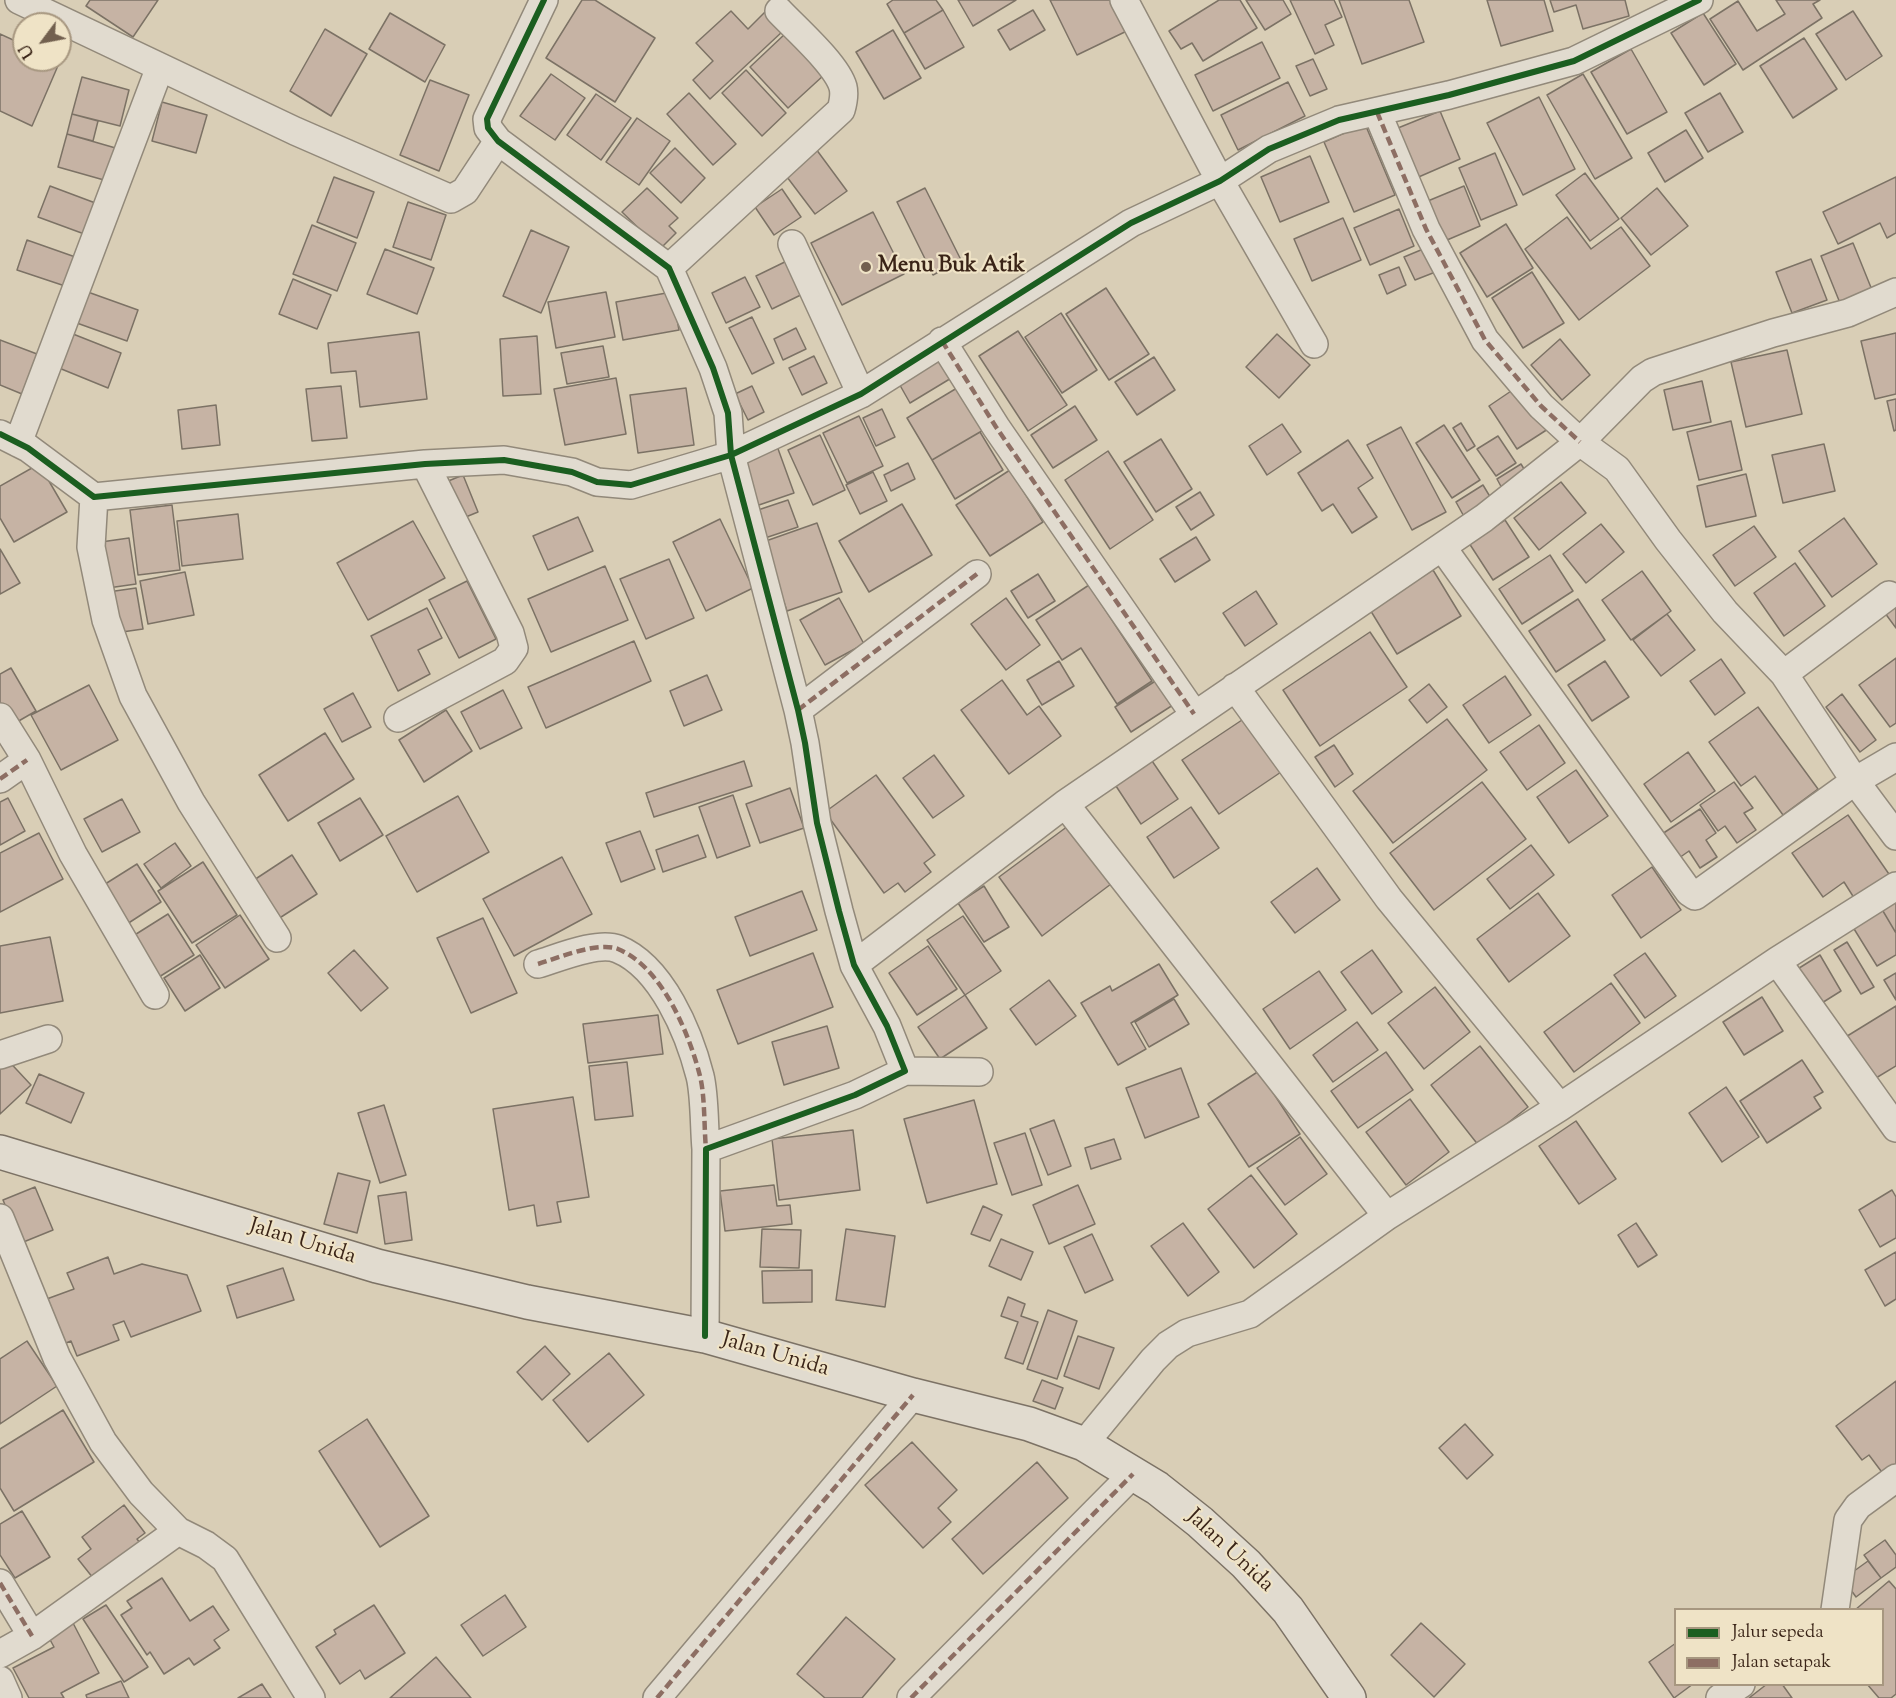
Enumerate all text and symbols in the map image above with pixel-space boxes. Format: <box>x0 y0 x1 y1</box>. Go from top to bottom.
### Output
north arrow <box>12 12 72 72</box>
text: U <box>15 39 41 62</box>
place label: Menu Buk Atik <box>878 254 1025 280</box>
marker: Menu Buk Atik <box>859 260 873 274</box>
street label: Jalan Unida <box>245 1214 359 1272</box>
street label: Jalan Unida <box>718 1328 832 1384</box>
street label: Jalan Unida <box>1180 1505 1278 1599</box>
legend <box>1674 1608 1884 1686</box>
text: Jalur sepeda <box>1732 1620 1823 1646</box>
text: Jalan setapak <box>1732 1650 1831 1676</box>

